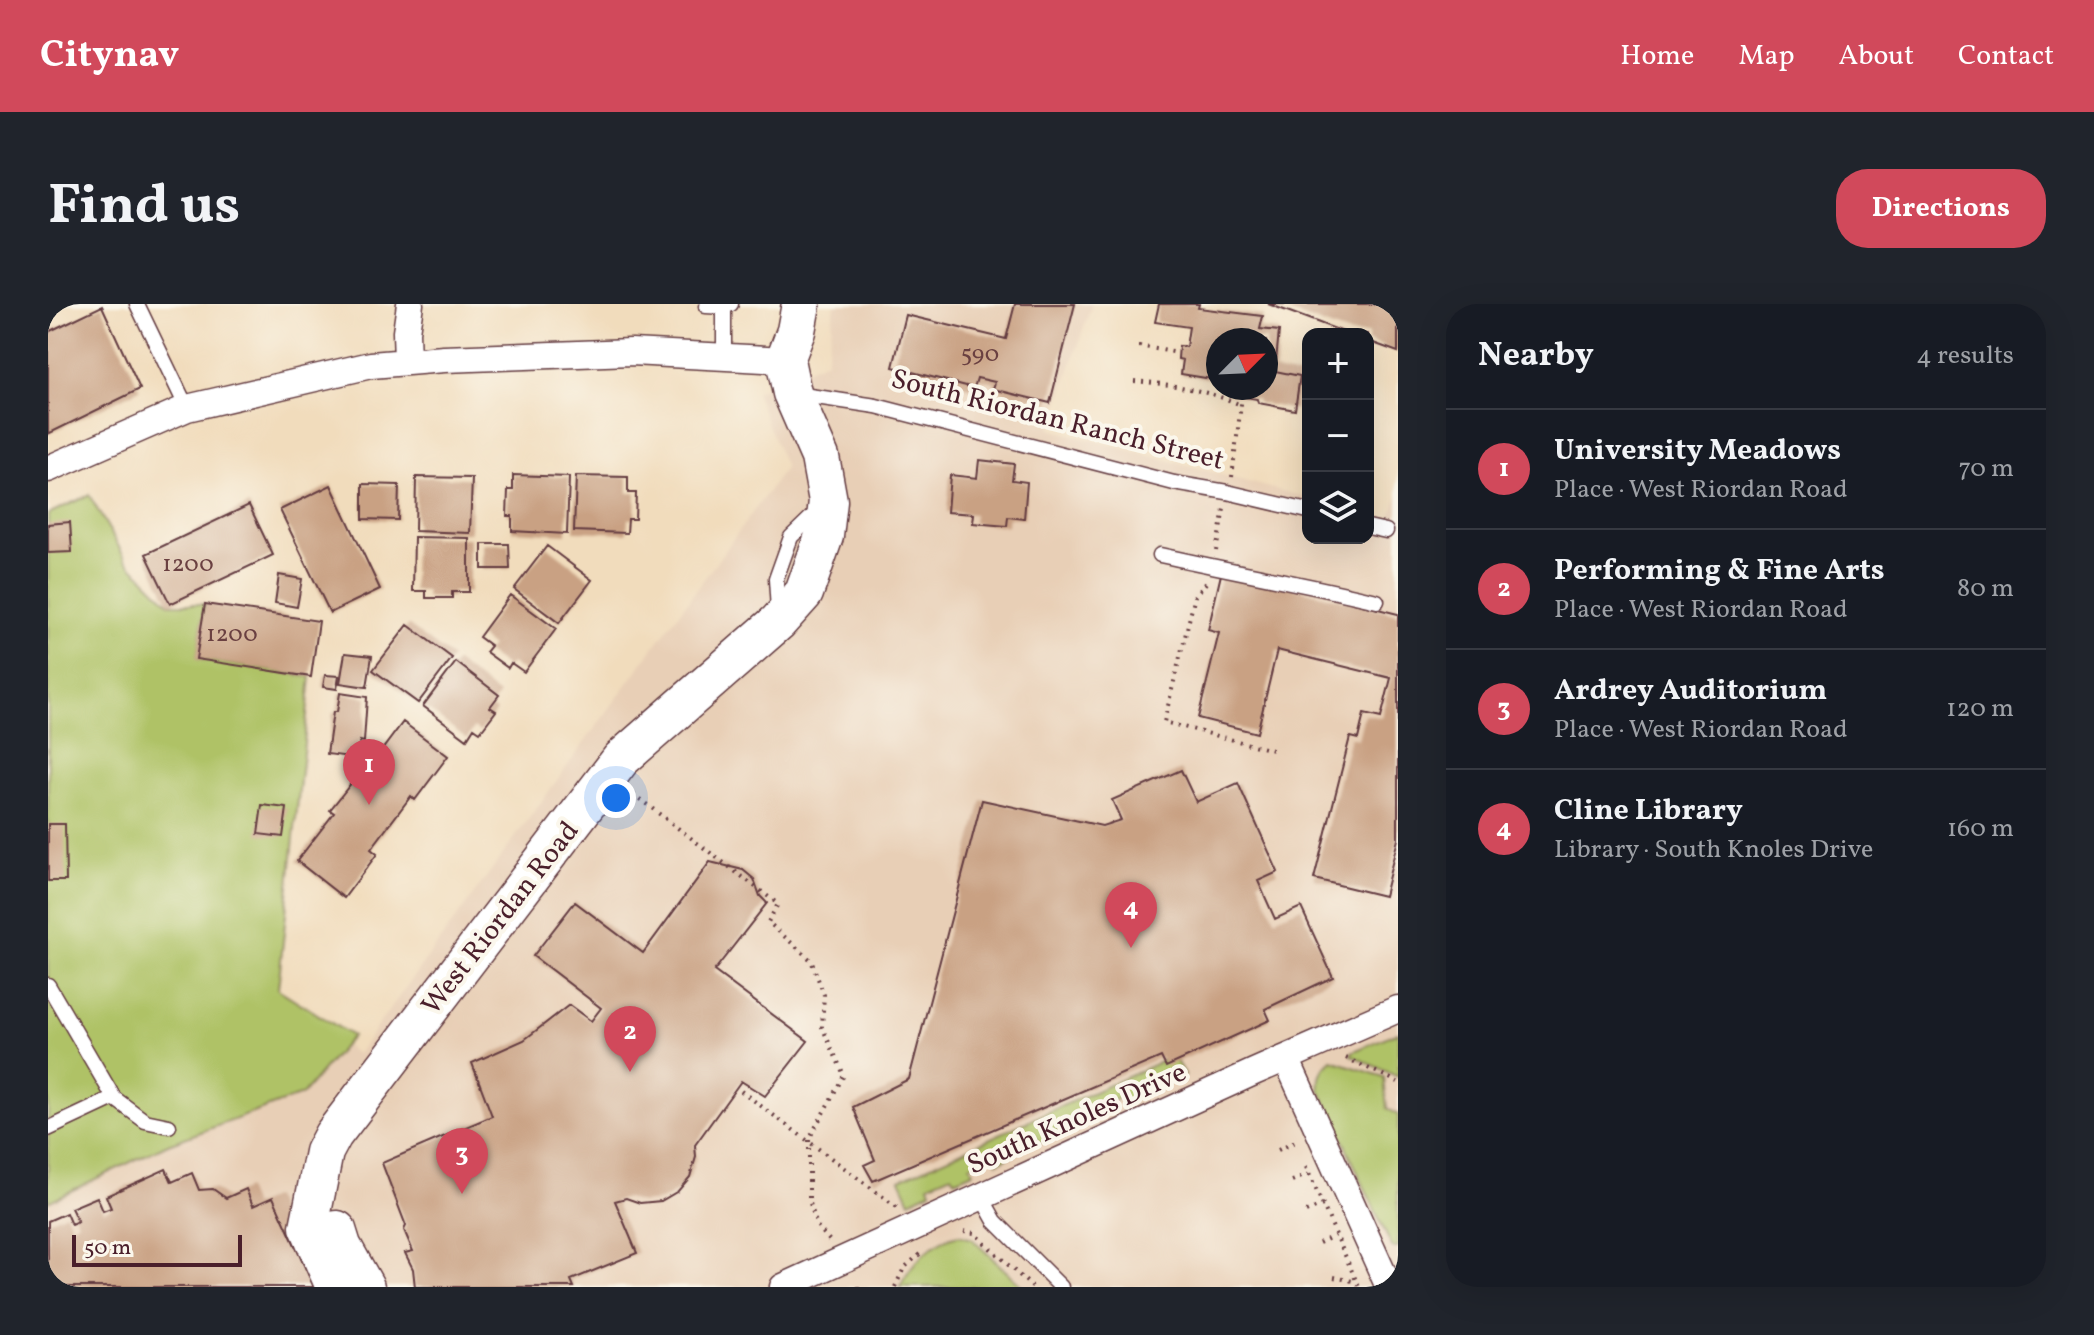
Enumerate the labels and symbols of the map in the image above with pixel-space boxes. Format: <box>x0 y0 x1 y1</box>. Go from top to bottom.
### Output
north arrow <box>1206 328 1278 400</box>
house number: 590 <box>961 338 999 372</box>
street label: South Riordan Ranch Street <box>887 360 1228 481</box>
house number: 1200 <box>162 548 214 582</box>
house number: 1200 <box>206 618 258 652</box>
pin: 1 <box>343 739 395 805</box>
your location <box>596 778 636 818</box>
street label: West Riordan Road <box>413 814 589 1024</box>
pin: 4 <box>1105 882 1157 948</box>
pin: 2 <box>604 1006 656 1072</box>
street label: South Knoles Drive <box>961 1053 1193 1185</box>
pin: 3 <box>436 1128 488 1194</box>
scale bar <box>72 1231 242 1267</box>

